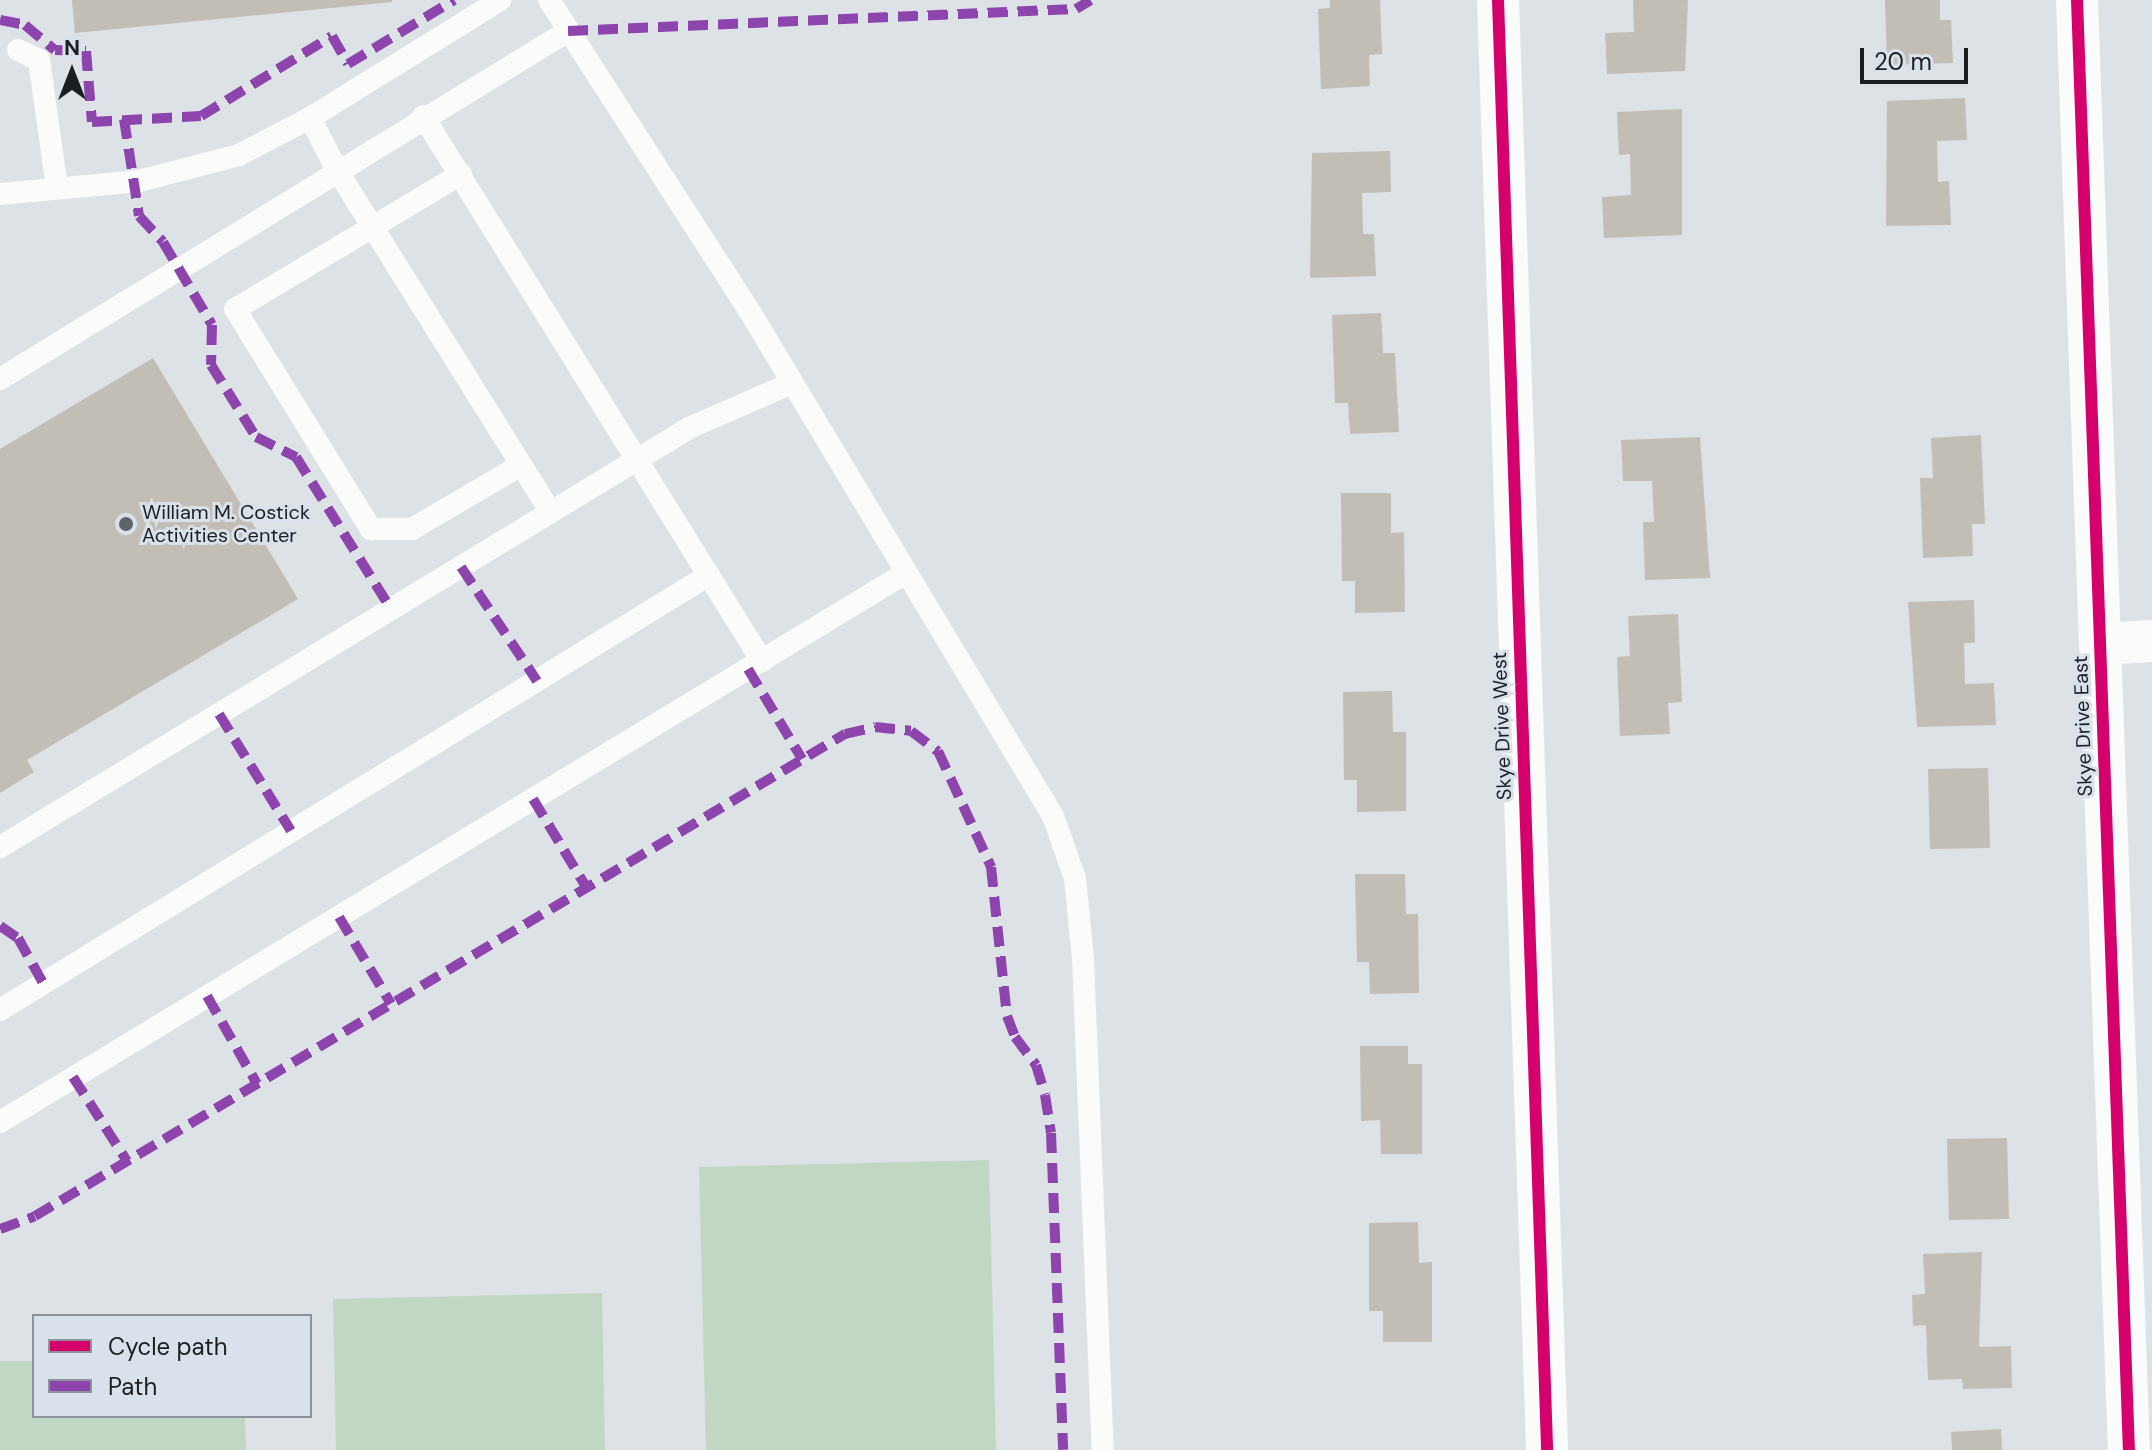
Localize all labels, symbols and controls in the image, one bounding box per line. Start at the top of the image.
north arrow [32,32,112,112]
scale bar [1864,32,1972,82]
text: N [64,33,80,62]
text: 20 m [1874,46,1932,77]
place label: William M. Costick Activities Center [142,500,310,547]
marker: William M. Costick Activities Center [117,515,135,533]
street label: Skye Drive West [1487,651,1517,801]
street label: Skye Drive East [2069,655,2097,797]
legend [32,1314,312,1418]
text: Cycle path [108,1331,227,1362]
text: Path [108,1371,157,1402]

